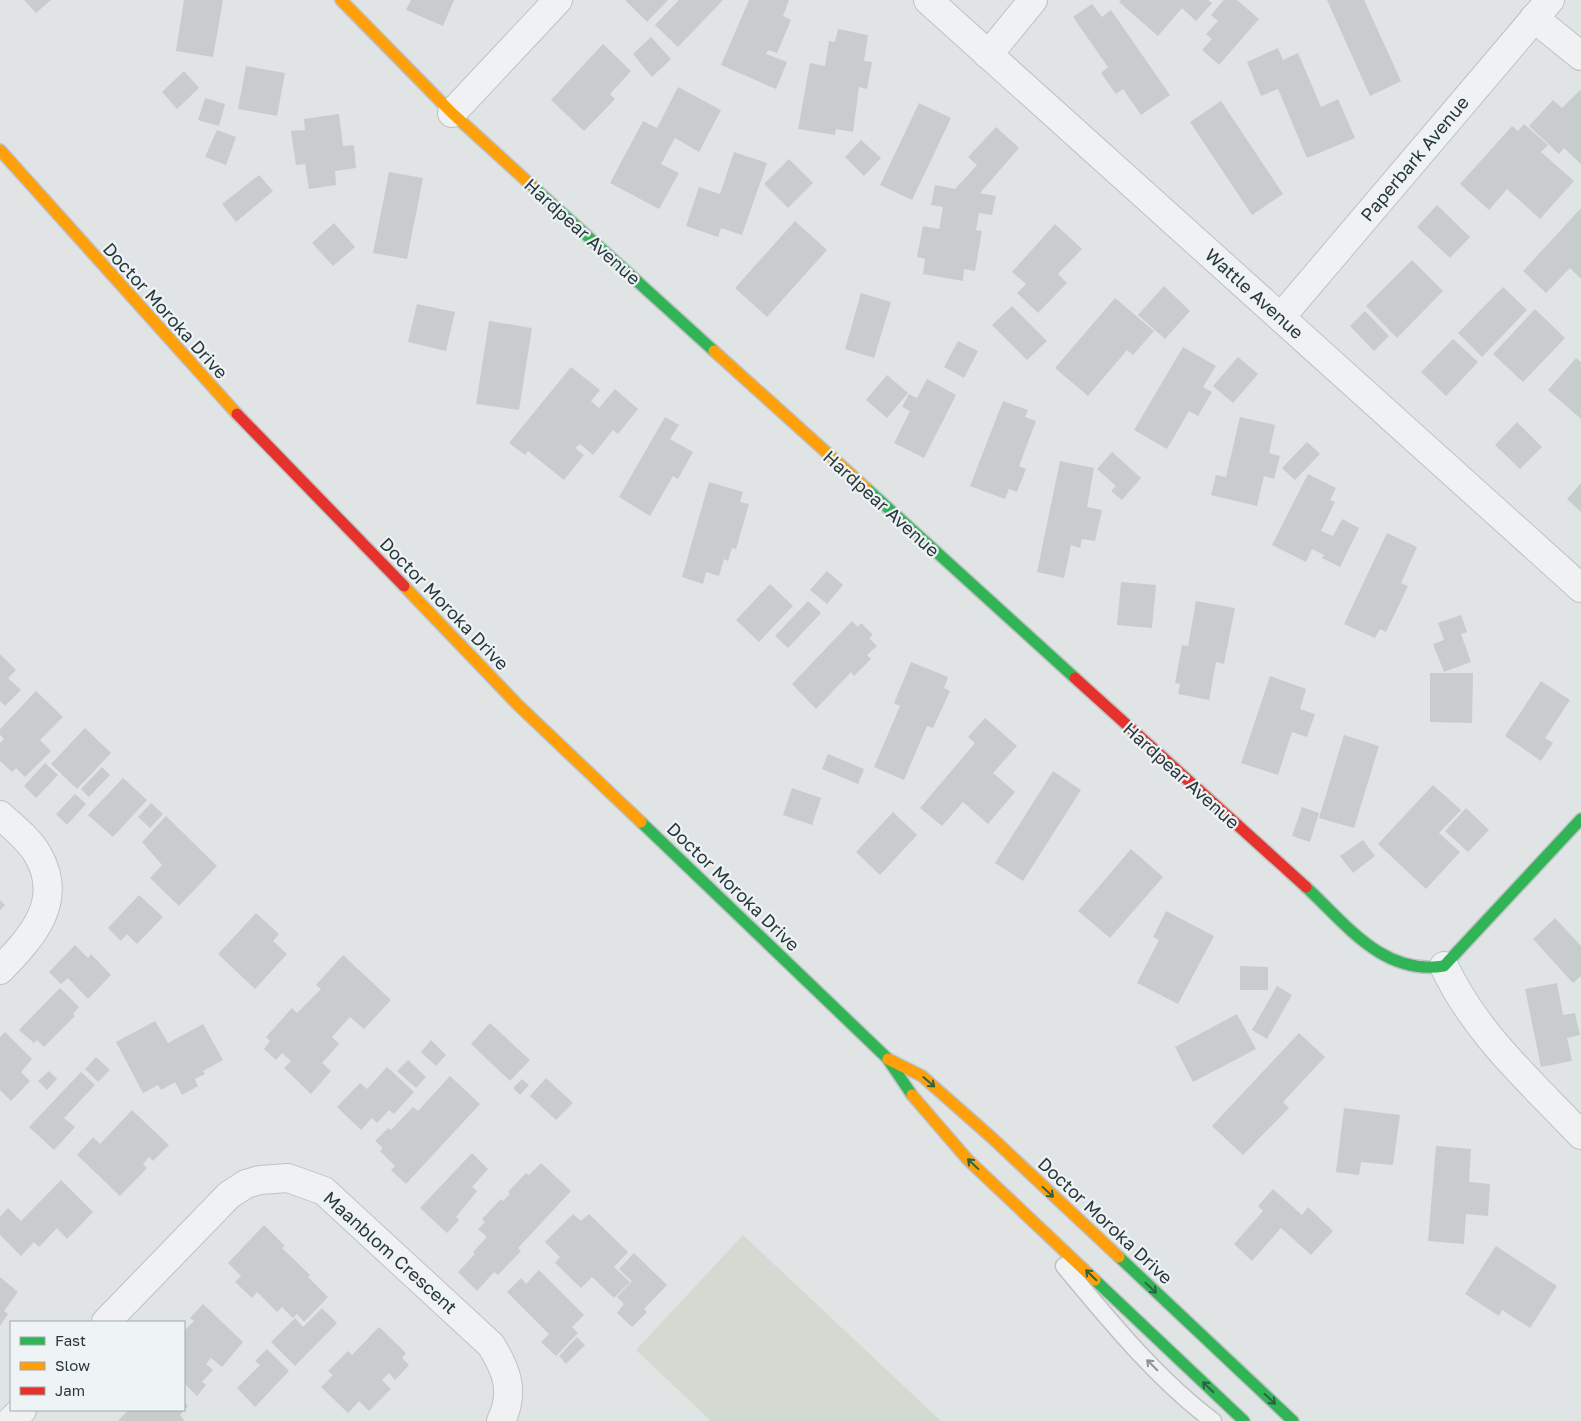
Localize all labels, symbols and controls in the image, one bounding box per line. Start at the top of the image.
street label: Paperbark Avenue [1355,91,1473,225]
street label: Hardpear Avenue [520,173,645,289]
street label: Doctor Moroka Drive [99,238,233,383]
street label: Wattle Avenue [1201,243,1308,343]
street label: Hardpear Avenue [819,445,944,561]
street label: Doctor Moroka Drive [376,532,514,674]
street label: Hardpear Avenue [1119,717,1244,833]
street label: Doctor Moroka Drive [663,817,805,955]
one-way arrow [922,1076,935,1088]
street label: Doctor Moroka Drive [1034,1152,1178,1288]
one-way arrow [966,1158,979,1170]
street label: Maanblom Crescent [319,1186,462,1318]
one-way arrow [1042,1186,1055,1198]
one-way arrow [1084,1269,1097,1281]
one-way arrow [1145,1282,1158,1294]
legend [10,1321,185,1411]
text: Fast [55,1331,86,1349]
text: Slow [55,1356,90,1374]
one-way arrow [1146,1359,1158,1371]
text: Jam [55,1381,85,1399]
one-way arrow [1202,1381,1215,1393]
one-way arrow [1263,1393,1276,1405]

